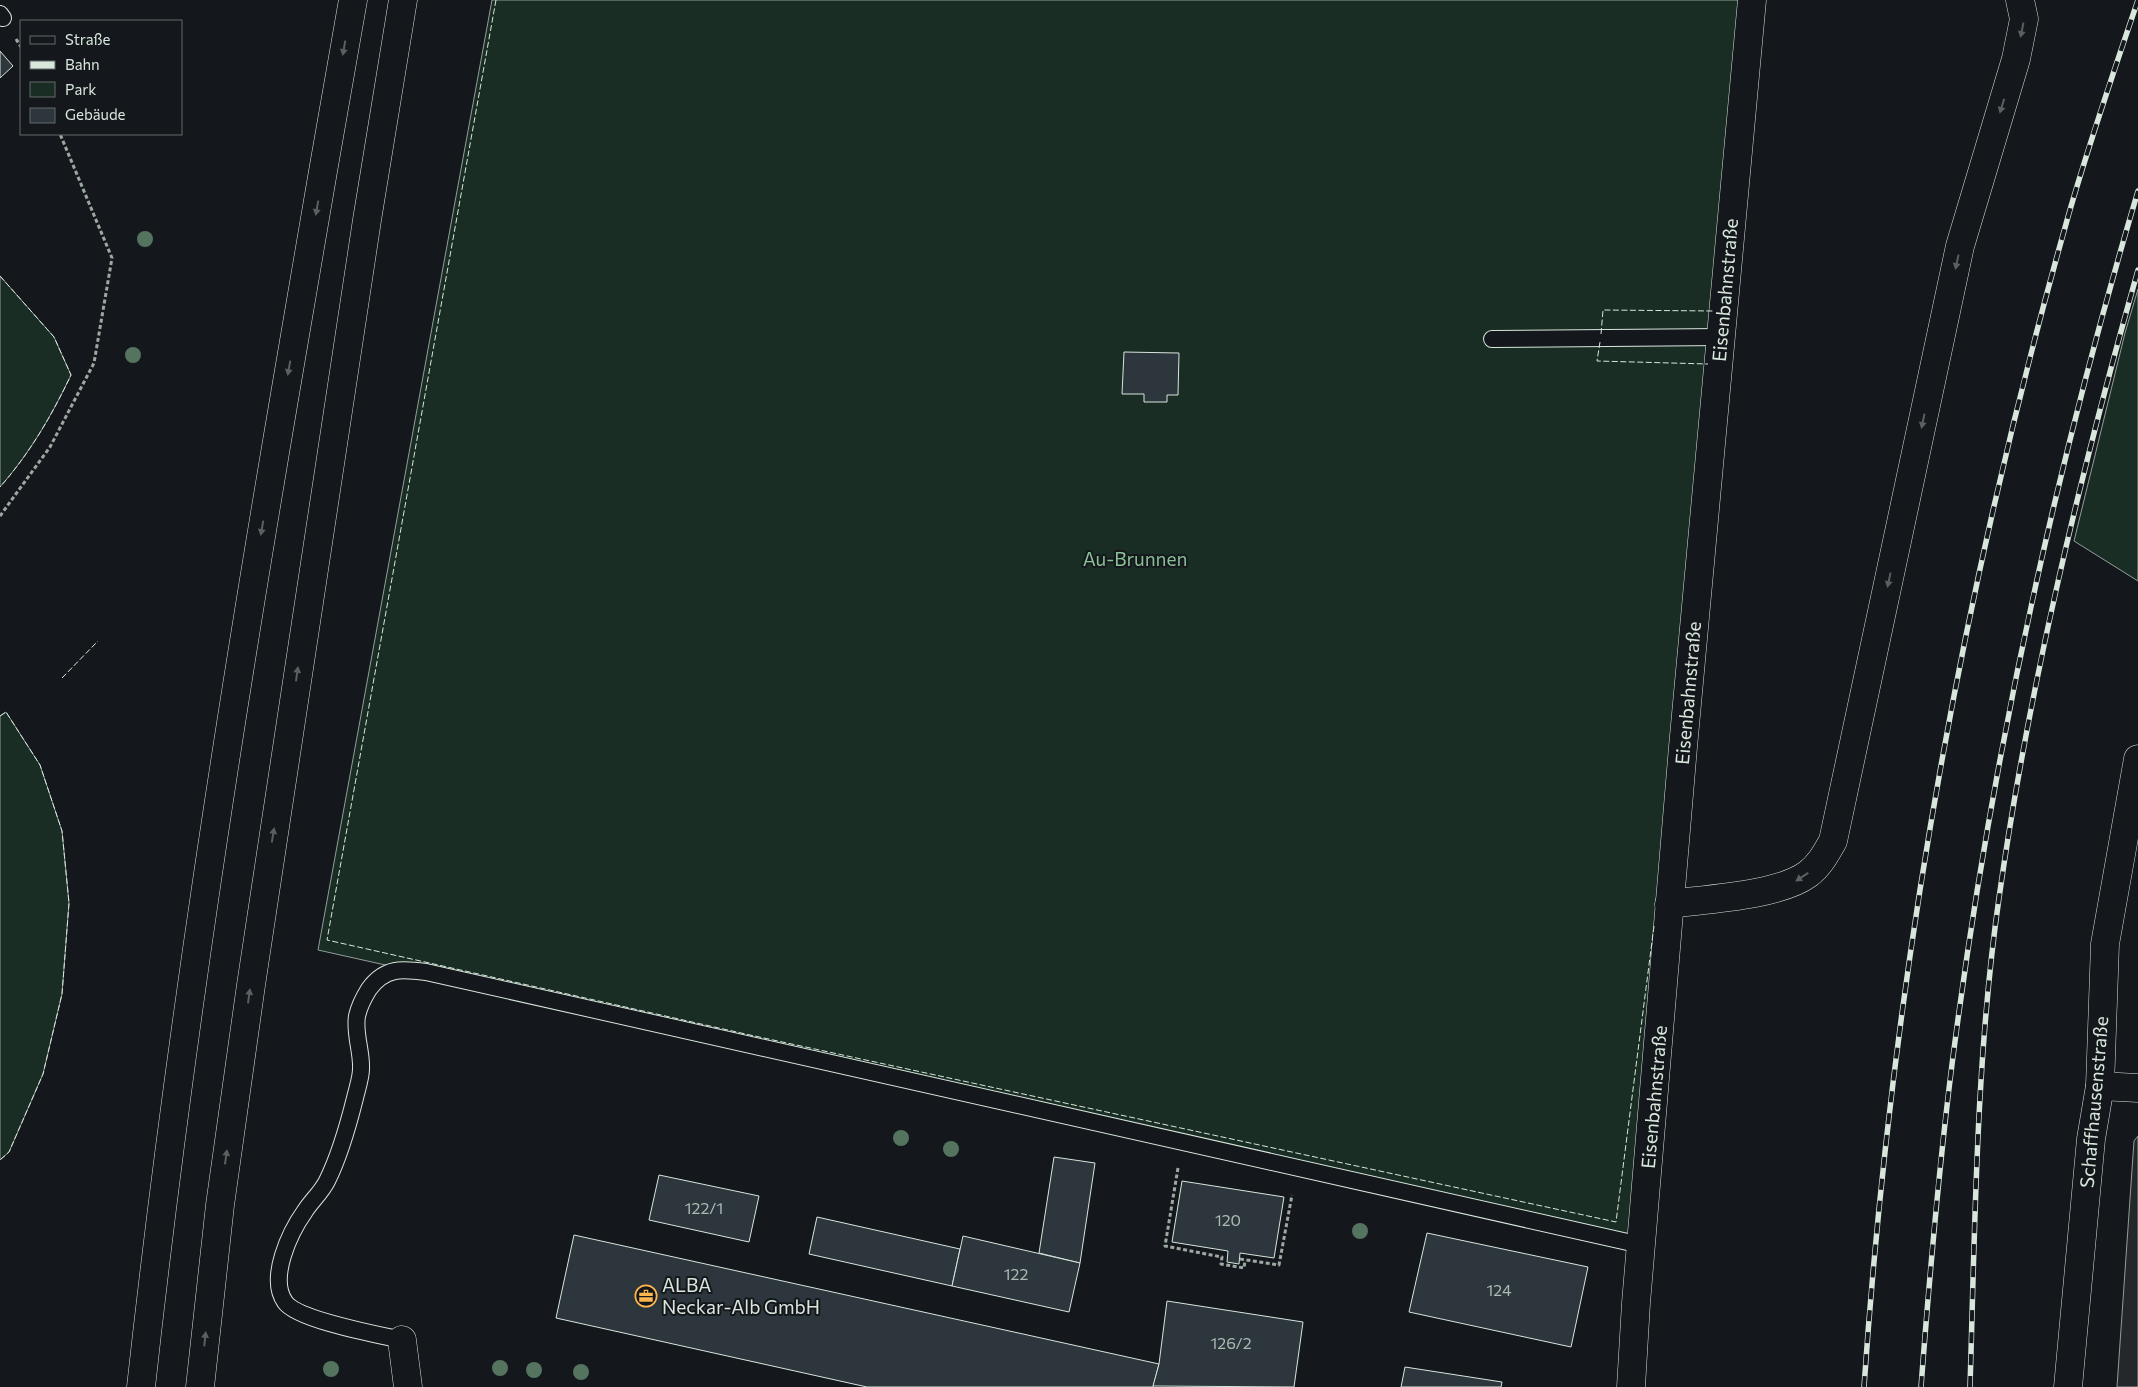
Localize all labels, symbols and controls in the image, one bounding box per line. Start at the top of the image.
legend [20,20,182,135]
one-way arrow [2017,22,2025,38]
text: Straße [65,30,111,48]
one-way arrow [340,40,348,56]
text: Bahn [65,55,100,73]
text: Park [65,80,96,98]
one-way arrow [1997,99,2005,114]
text: Gebäude [65,105,126,123]
one-way arrow [312,200,320,216]
street label: Eisenbahnstraße [1707,217,1742,363]
one-way arrow [1953,255,1961,270]
one-way arrow [285,361,293,377]
one-way arrow [1919,414,1927,429]
one-way arrow [258,521,266,537]
park label: Au-Brunnen [1083,547,1187,570]
one-way arrow [1885,573,1893,588]
street label: Eisenbahnstraße [1670,620,1705,766]
one-way arrow [293,666,301,682]
one-way arrow [269,827,277,843]
one-way arrow [1796,872,1809,882]
one-way arrow [245,987,253,1003]
street label: Schaffhausenstraße [2075,1015,2112,1189]
street label: Eisenbahnstraße [1636,1024,1671,1170]
one-way arrow [223,1148,231,1164]
house number: 122/1 [685,1198,723,1217]
house number: 120 [1215,1210,1241,1229]
house number: 122 [1004,1264,1028,1283]
place label: ALBA Neckar-Alb GmbH [662,1273,820,1318]
house number: 124 [1486,1280,1512,1299]
office icon: ALBA Neckar-Alb GmbH [634,1284,658,1308]
one-way arrow [201,1330,209,1346]
house number: 126/2 [1210,1333,1252,1352]

